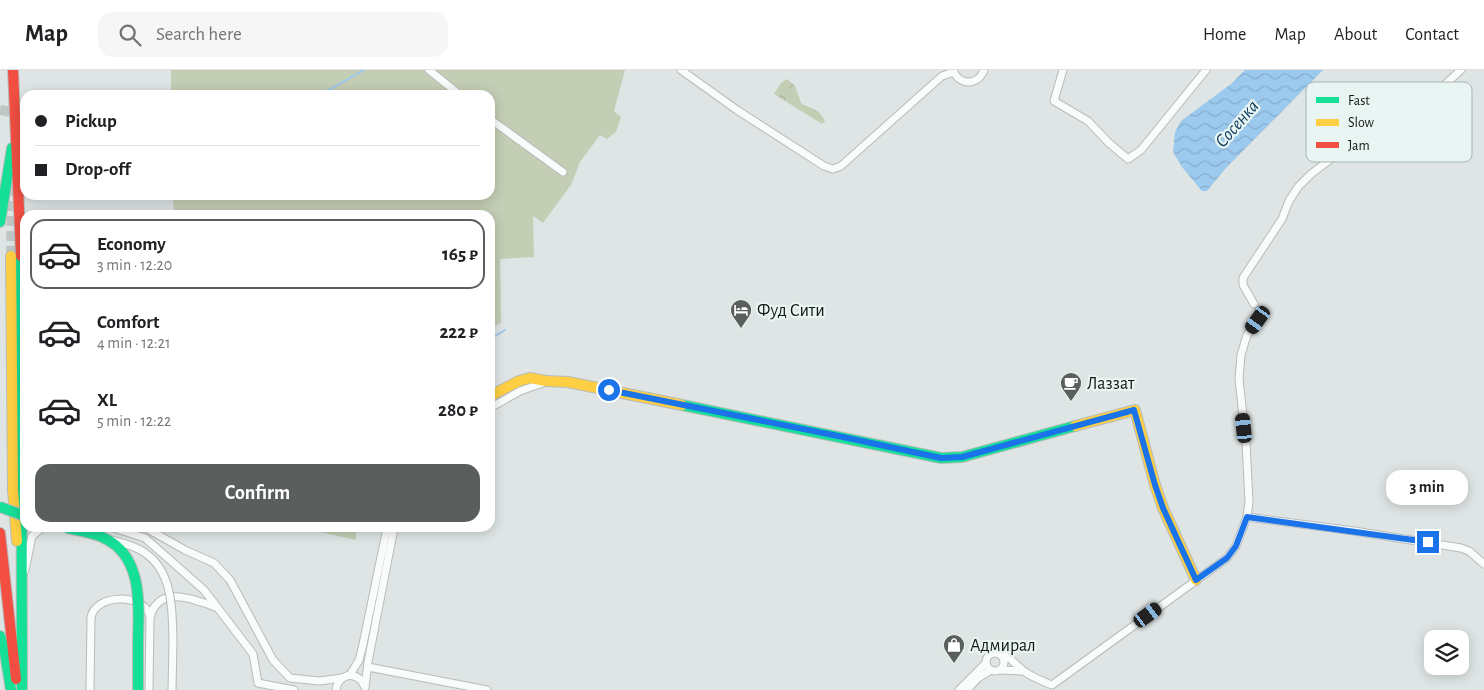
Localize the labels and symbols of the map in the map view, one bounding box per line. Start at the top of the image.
legend [1306,82,1472,162]
text: Fast [1348,94,1370,108]
water label: Сосенка [1212,97,1263,151]
text: Slow [1348,116,1375,130]
text: Jam [1348,139,1370,153]
hotel icon: Фуд Сити [729,298,753,329]
place label: Фуд Сити [757,302,825,320]
car [1243,303,1272,337]
cafe icon: Лаззат [1059,371,1083,402]
place label: Лаззат [1087,375,1135,393]
route start [598,379,620,401]
car [1234,412,1253,444]
callout: 3 min [1387,470,1469,504]
route end [1417,531,1439,553]
car [1131,600,1164,630]
shop icon: Адмирал [942,633,966,664]
place label: Адмирал [970,637,1036,655]

